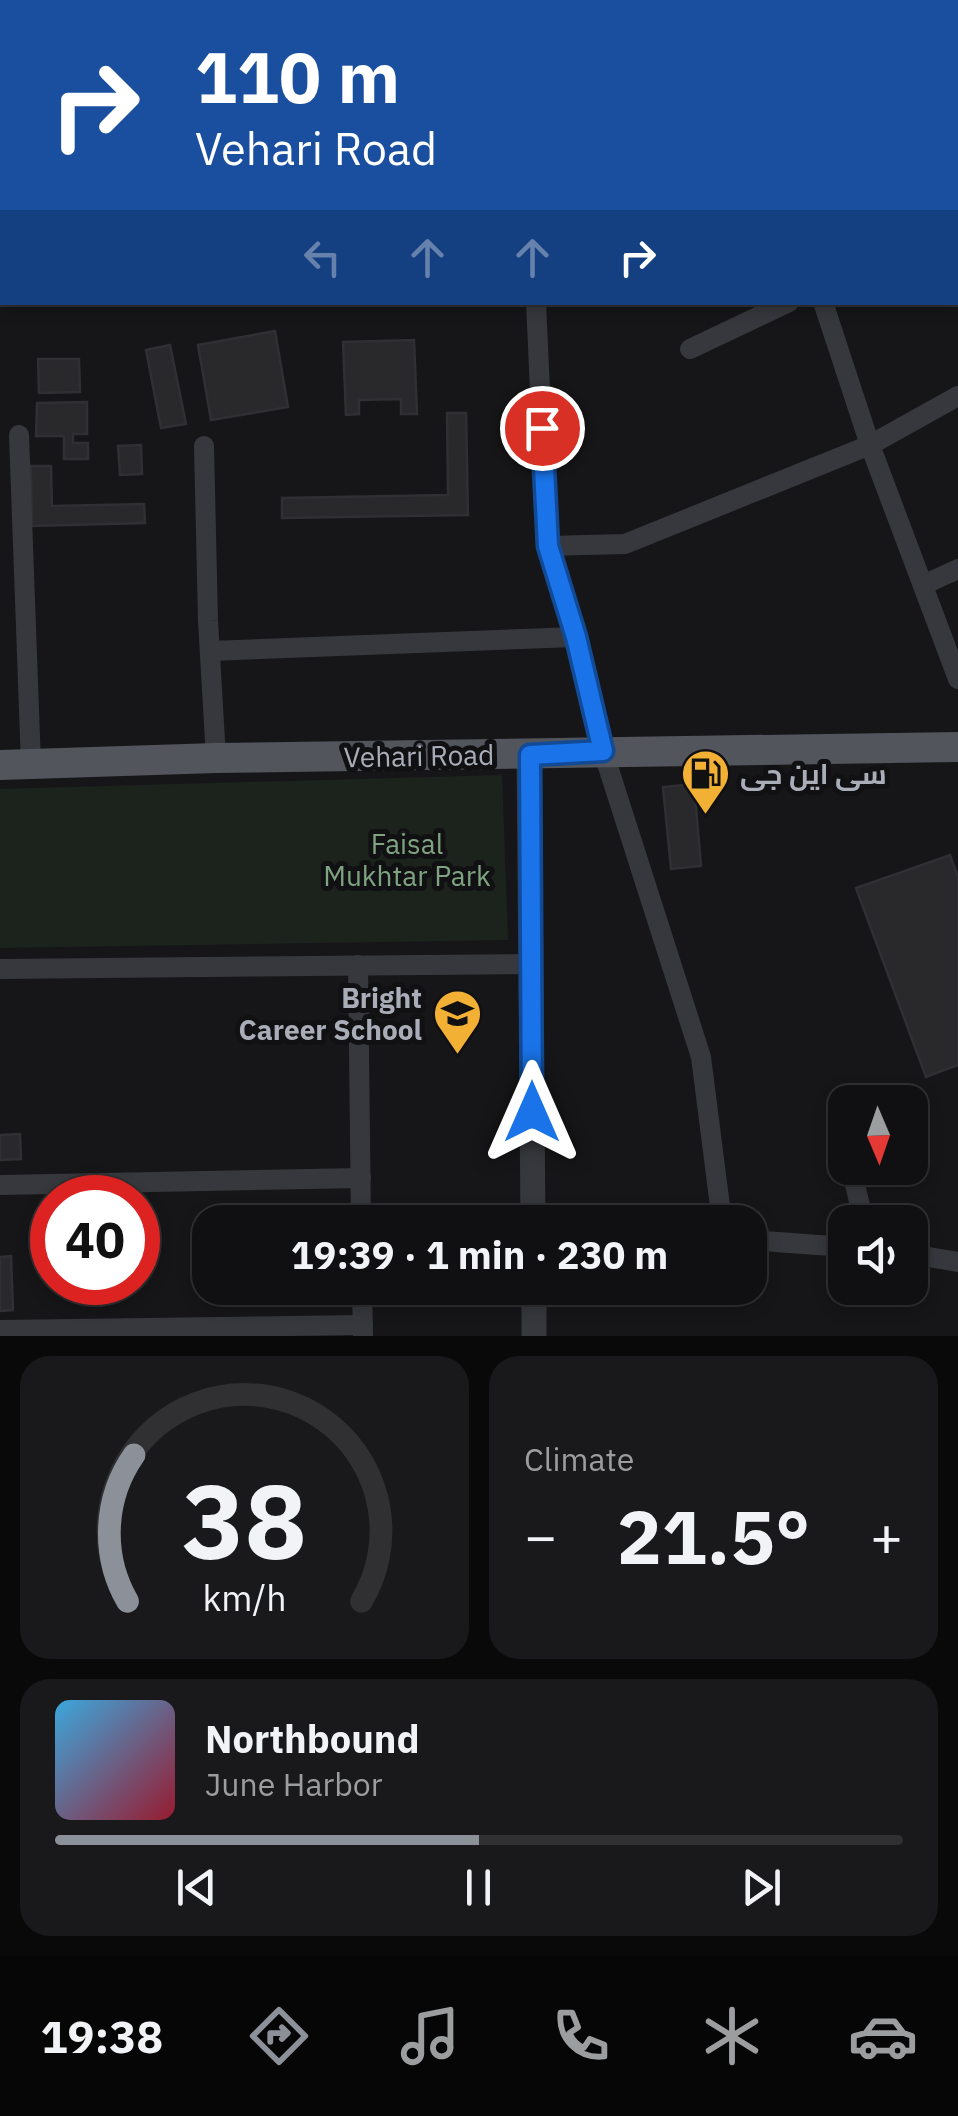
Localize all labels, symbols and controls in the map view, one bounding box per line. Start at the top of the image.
text: 110 m [195,31,400,122]
icon: right [30,40,160,170]
text: Vehari Road [195,119,437,177]
icon: left [295,230,350,285]
icon: ahead [400,230,455,285]
icon: ahead [505,230,560,285]
icon: right [610,230,665,285]
pin [500,386,585,471]
icon: arrive [515,401,570,456]
street label: Vehari Road [343,736,495,775]
fuel station icon: سی این جی [679,748,731,816]
place label: سی این جی [740,755,887,792]
park label: Faisal Mukhtar Park [323,825,491,894]
place label: Bright Career School [239,979,422,1048]
school or university icon: Bright Career School [431,988,483,1056]
position arrow [480,1060,584,1164]
north arrow [828,1085,928,1185]
map controls [828,1085,928,1305]
speed limit sign: 40 [30,1175,160,1305]
button: sound [828,1205,928,1305]
text: 19:39 · 1 min · 230 m [291,1230,668,1279]
text: Climate [524,1438,634,1480]
text: 38 [182,1452,307,1588]
text: 21.5° [617,1487,810,1585]
text: − [524,1500,557,1571]
text: + [870,1500,903,1571]
text: km/h [202,1574,287,1621]
text: Northbound [205,1714,420,1763]
text: June Harbor [205,1763,382,1805]
icon: previous [169,1860,224,1915]
icon: pause [451,1860,506,1915]
icon: next [734,1860,789,1915]
icon: directions [244,2001,314,2071]
icon: music [395,2001,465,2071]
icon: phone [546,2001,616,2071]
icon: climate [697,2001,767,2071]
icon: car [848,2001,918,2071]
text: 19:38 [40,2007,163,2065]

